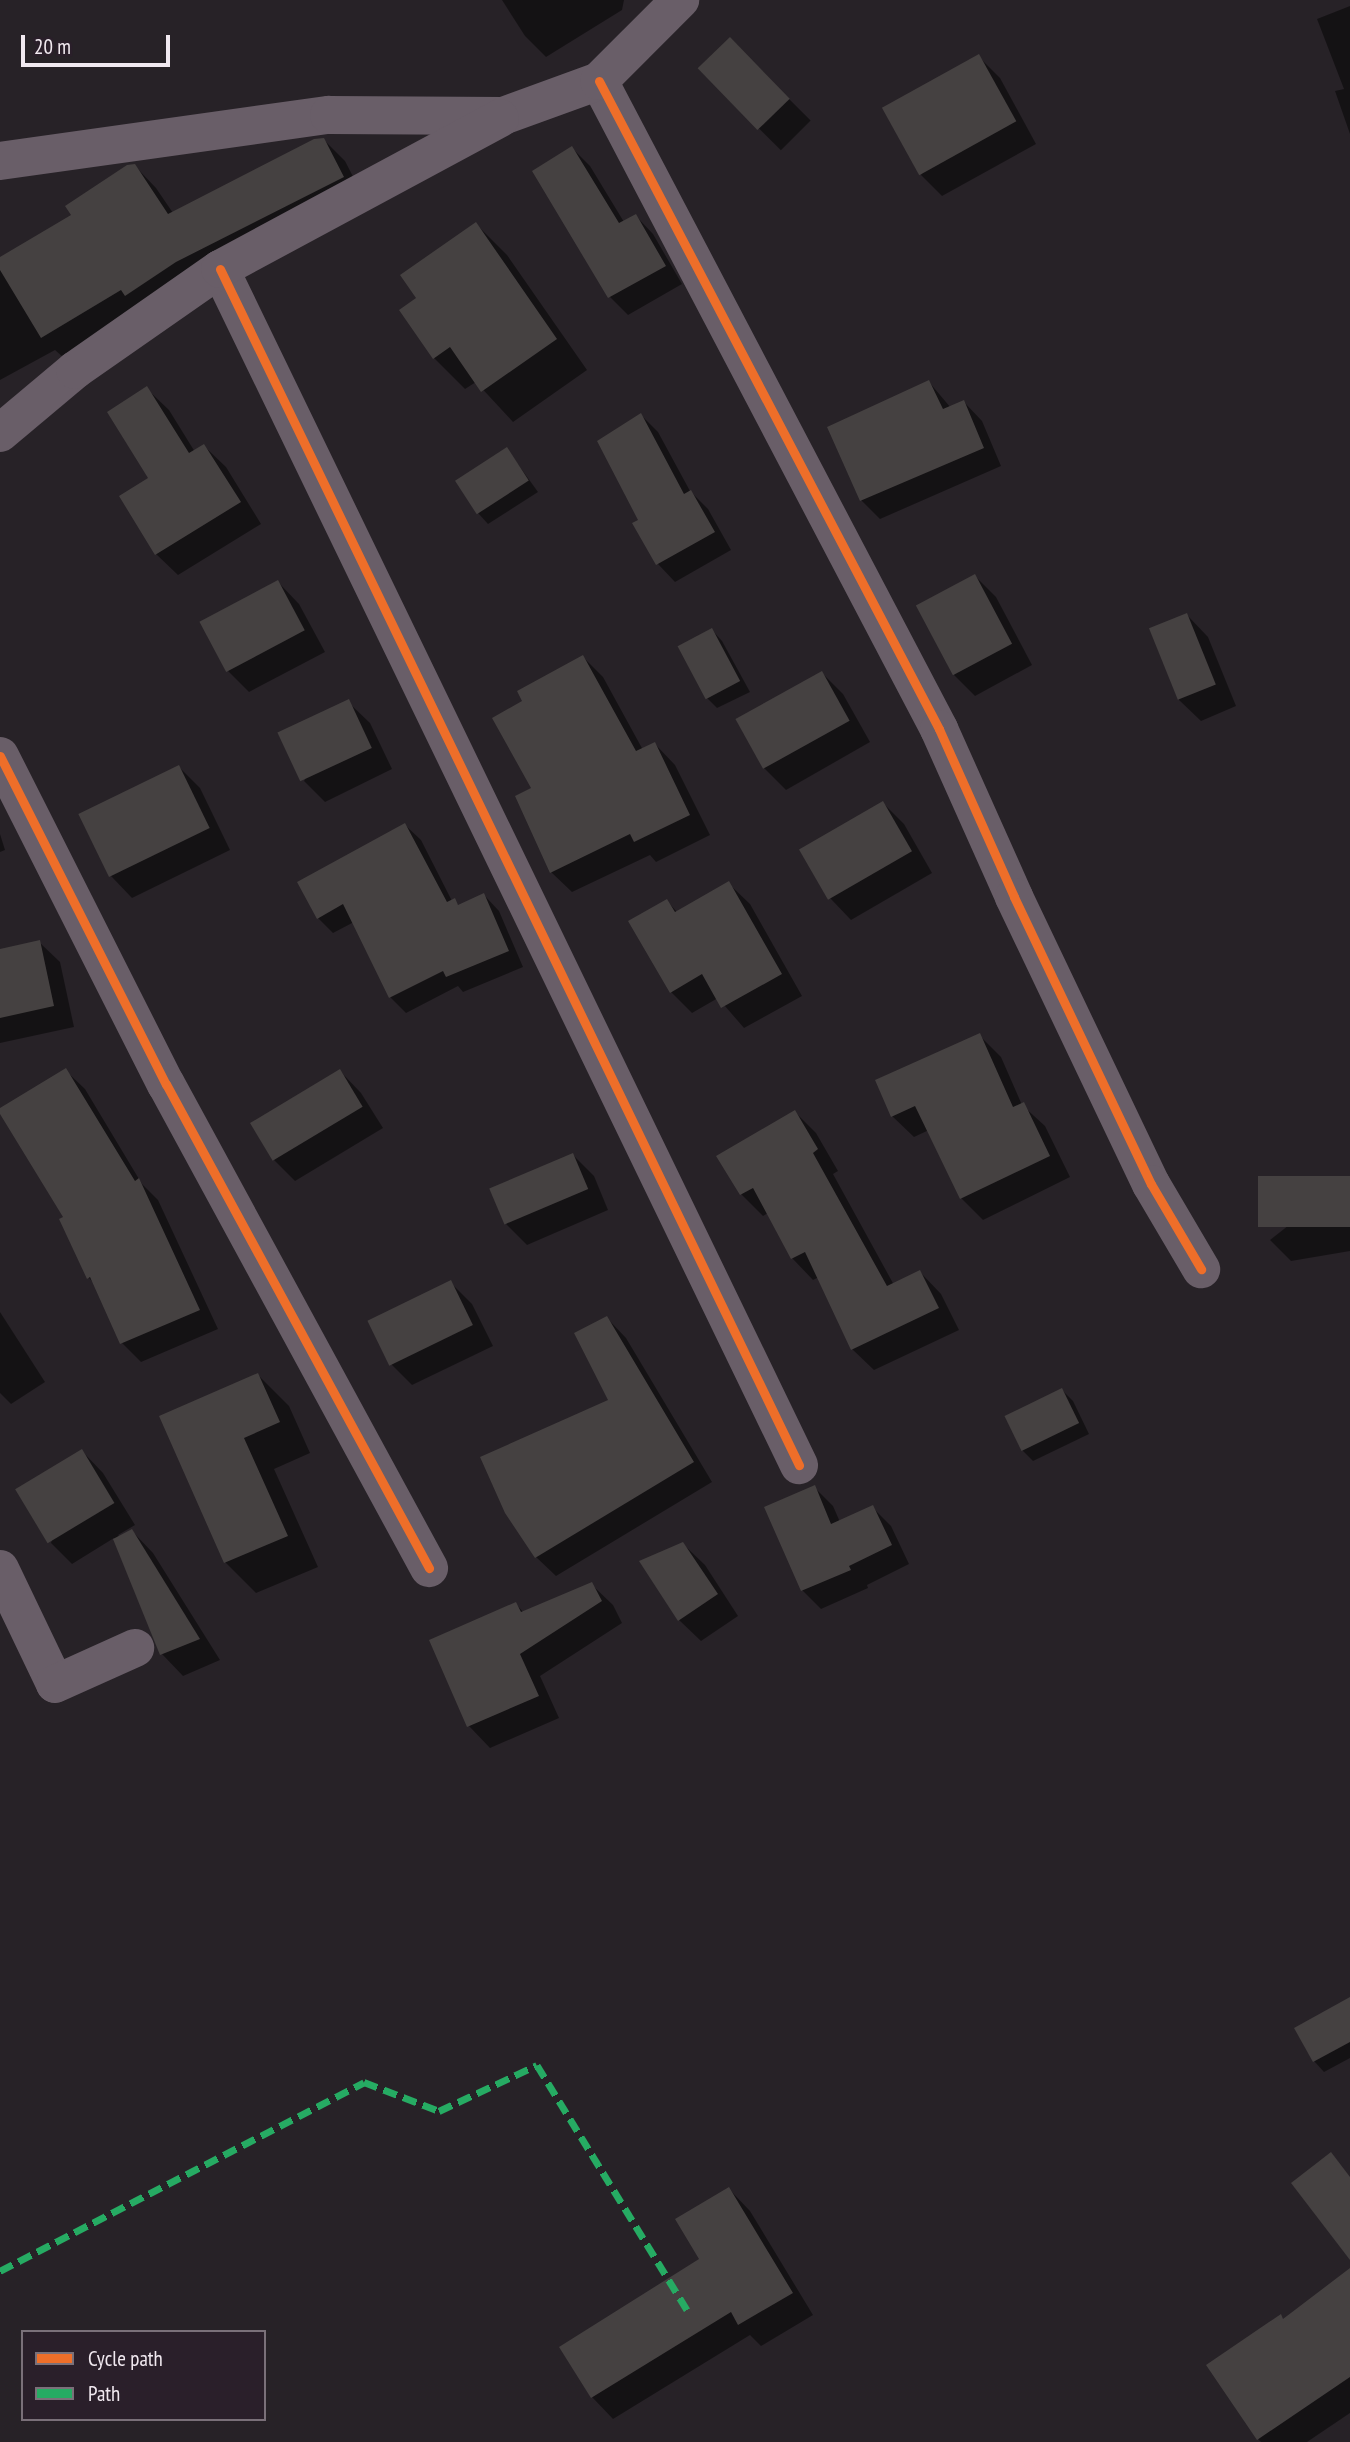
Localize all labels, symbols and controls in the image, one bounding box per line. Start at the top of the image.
scale bar [24,21,173,65]
text: 20 m [34,33,71,60]
legend [21,2330,266,2421]
text: Cycle path [88,2345,163,2372]
text: Path [88,2380,120,2407]

